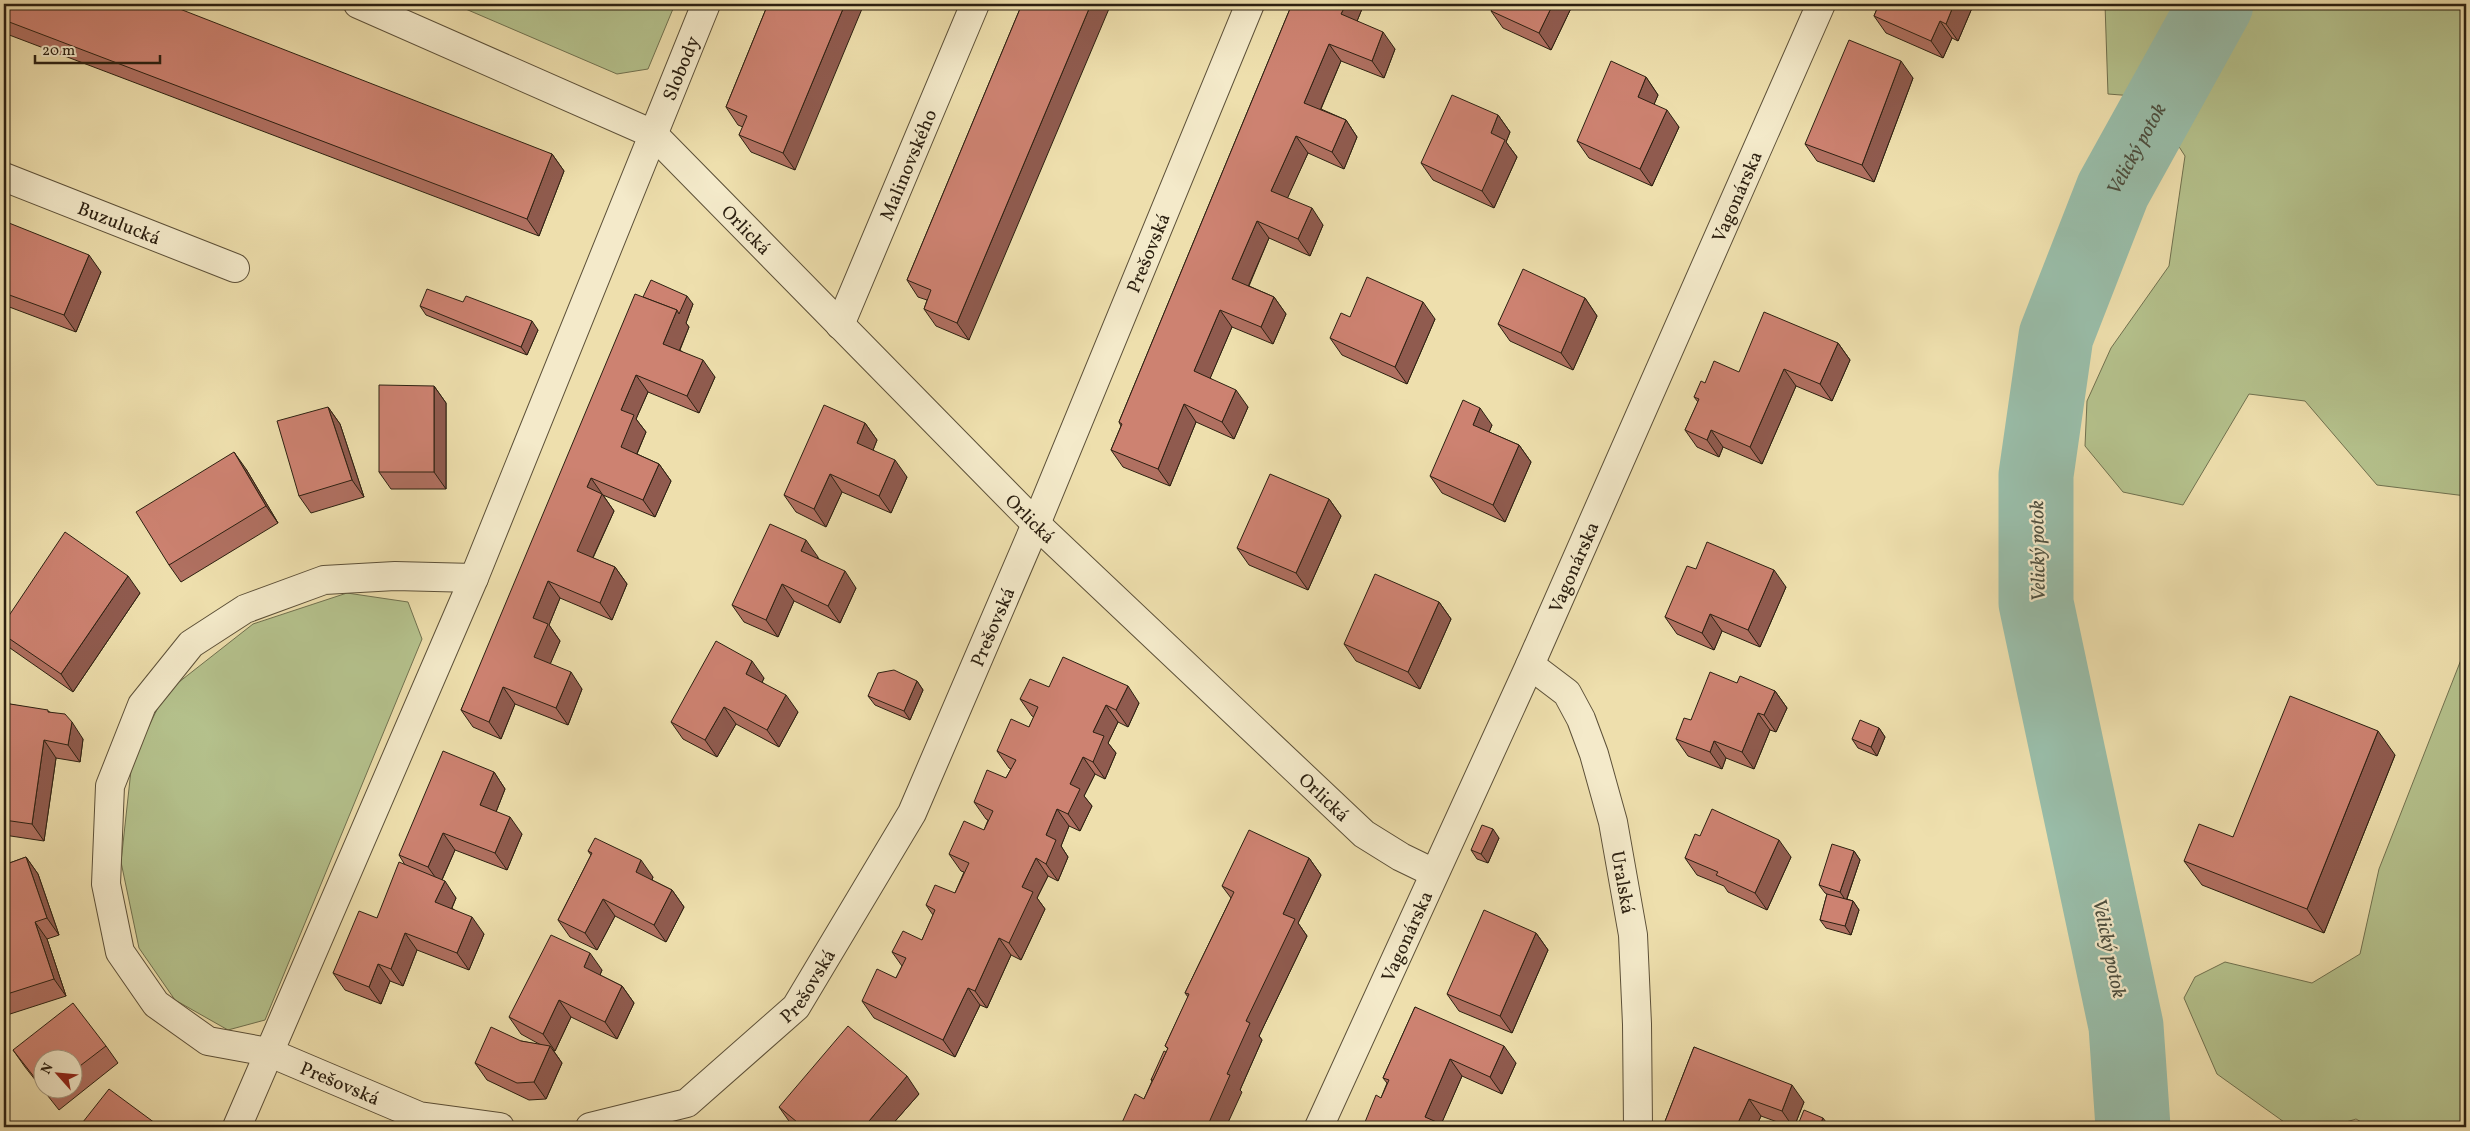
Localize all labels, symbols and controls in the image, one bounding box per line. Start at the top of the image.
scale bar [35,32,160,64]
street label: Slobody [657,33,707,105]
text: 20 m [42,41,75,62]
water label: Velický potok [2101,99,2174,201]
street label: Malinovského [874,106,944,225]
street label: Vagonárska [1707,147,1770,247]
street label: Buzulucká [73,196,164,252]
street label: Orlická [715,200,776,262]
street label: Prešovská [1121,210,1178,297]
street label: Orlická [998,489,1060,550]
water label: Velický potok [2024,500,2054,602]
street label: Vagonárska [1543,518,1606,618]
street label: Prešovská [965,584,1022,671]
street label: Orlická [1292,768,1354,829]
street label: Uralská [1603,849,1640,916]
street label: Vagonárska [1376,887,1440,986]
water label: Velický potok [2084,896,2132,1001]
street label: Prešovská [775,945,843,1030]
north arrow [32,1048,82,1098]
street label: Prešovská [296,1056,383,1113]
text: N [37,1060,59,1078]

